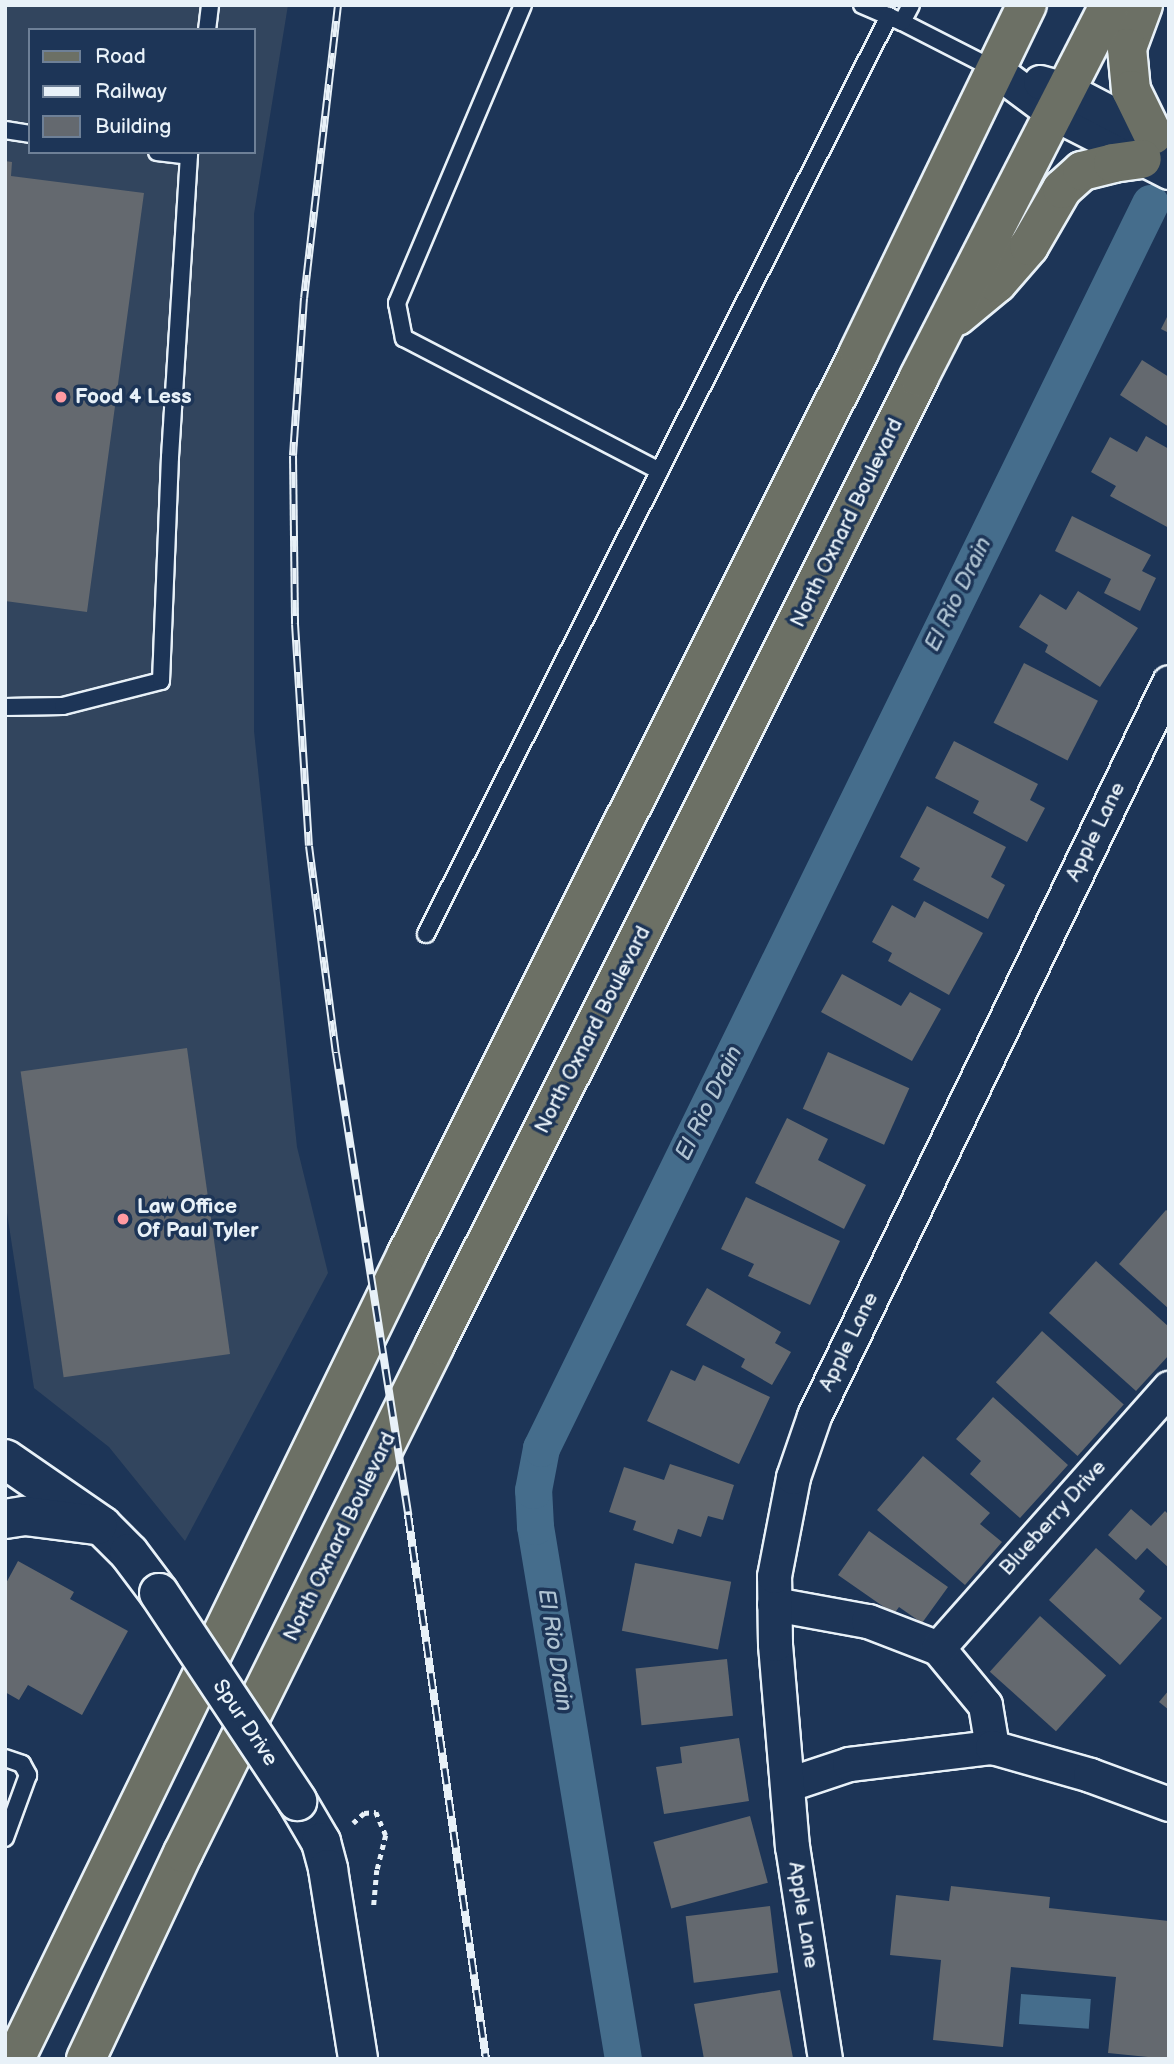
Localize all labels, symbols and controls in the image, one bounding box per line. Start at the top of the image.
legend [28,28,256,154]
text: Road [95,44,146,69]
text: Railway [95,79,167,104]
text: Building [95,114,171,139]
place label: Food 4 Less [75,384,192,410]
marker: Food 4 Less [53,389,69,405]
street label: North Oxnard Boulevard [785,414,909,632]
water label: El Rio Drain [918,532,998,656]
street label: Apple Lane [1061,778,1131,886]
street label: North Oxnard Boulevard [530,922,656,1138]
water label: El Rio Drain [669,1041,749,1165]
place label: Law Office Of Paul Tyler [137,1194,259,1244]
marker: Law Office Of Paul Tyler [115,1211,131,1227]
street label: Apple Lane [814,1288,884,1396]
street label: North Oxnard Boulevard [278,1428,402,1646]
street label: Blueberry Drive [994,1454,1112,1582]
water label: El Rio Drain [532,1587,578,1713]
street label: Spur Drive [207,1675,283,1771]
street label: Apple Lane [782,1860,824,1970]

